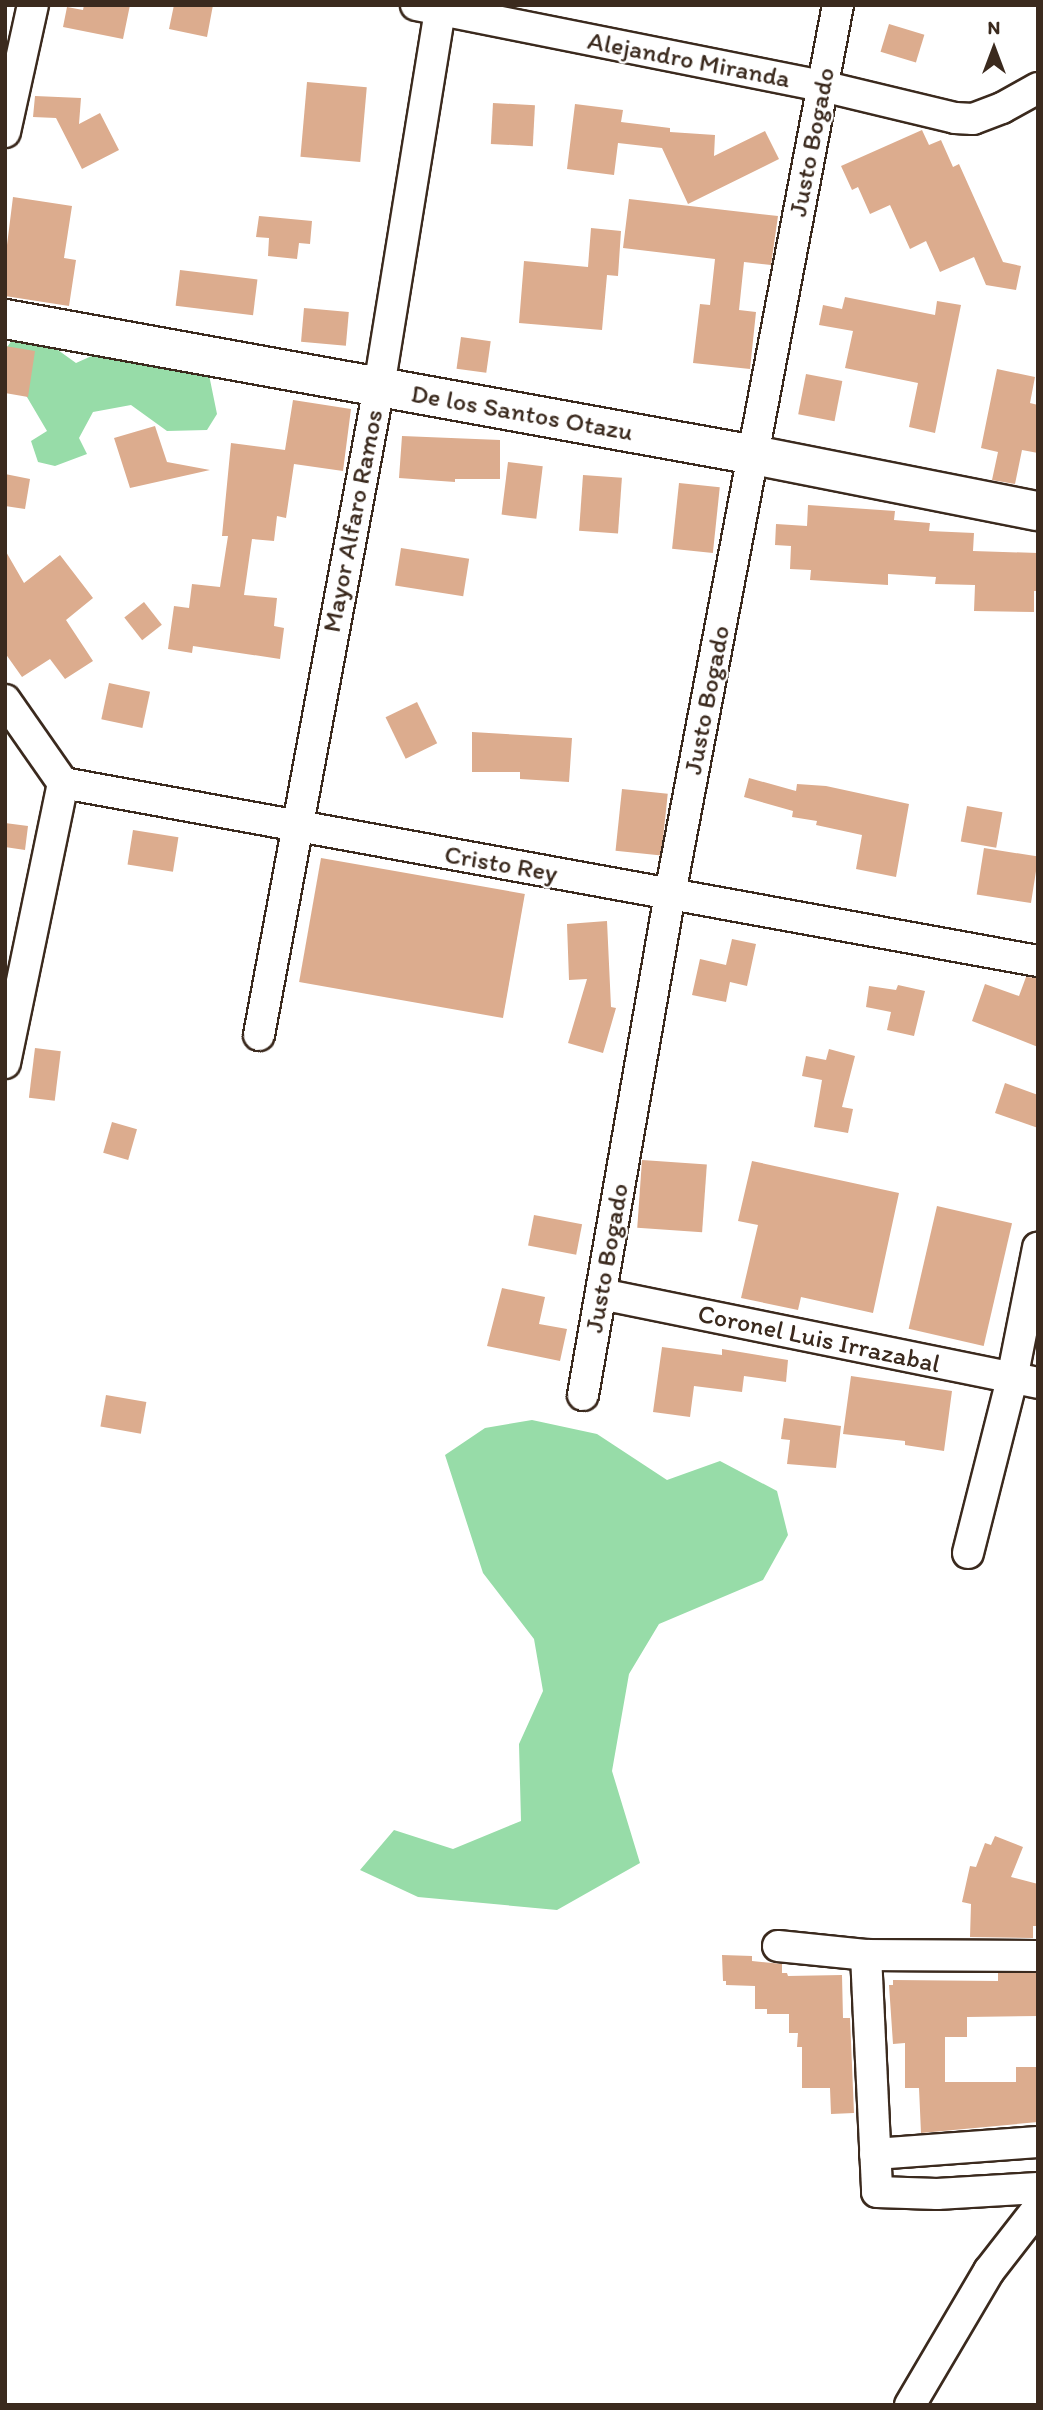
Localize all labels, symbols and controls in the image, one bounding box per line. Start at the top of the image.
north arrow [959,14,1029,84]
text: N [988,16,1000,39]
street label: Alejandro Miranda [585,25,793,95]
street label: Justo Bogado [782,65,842,219]
street label: De los Santos Otazu [408,378,636,448]
street label: Mayor Alfaro Ramos [316,406,390,636]
street label: Justo Bogado [677,623,737,777]
street label: Cristo Rey [442,839,560,889]
street label: Justo Bogado [579,1181,635,1335]
street label: Coronel Luis Irrazabal [695,1298,943,1380]

